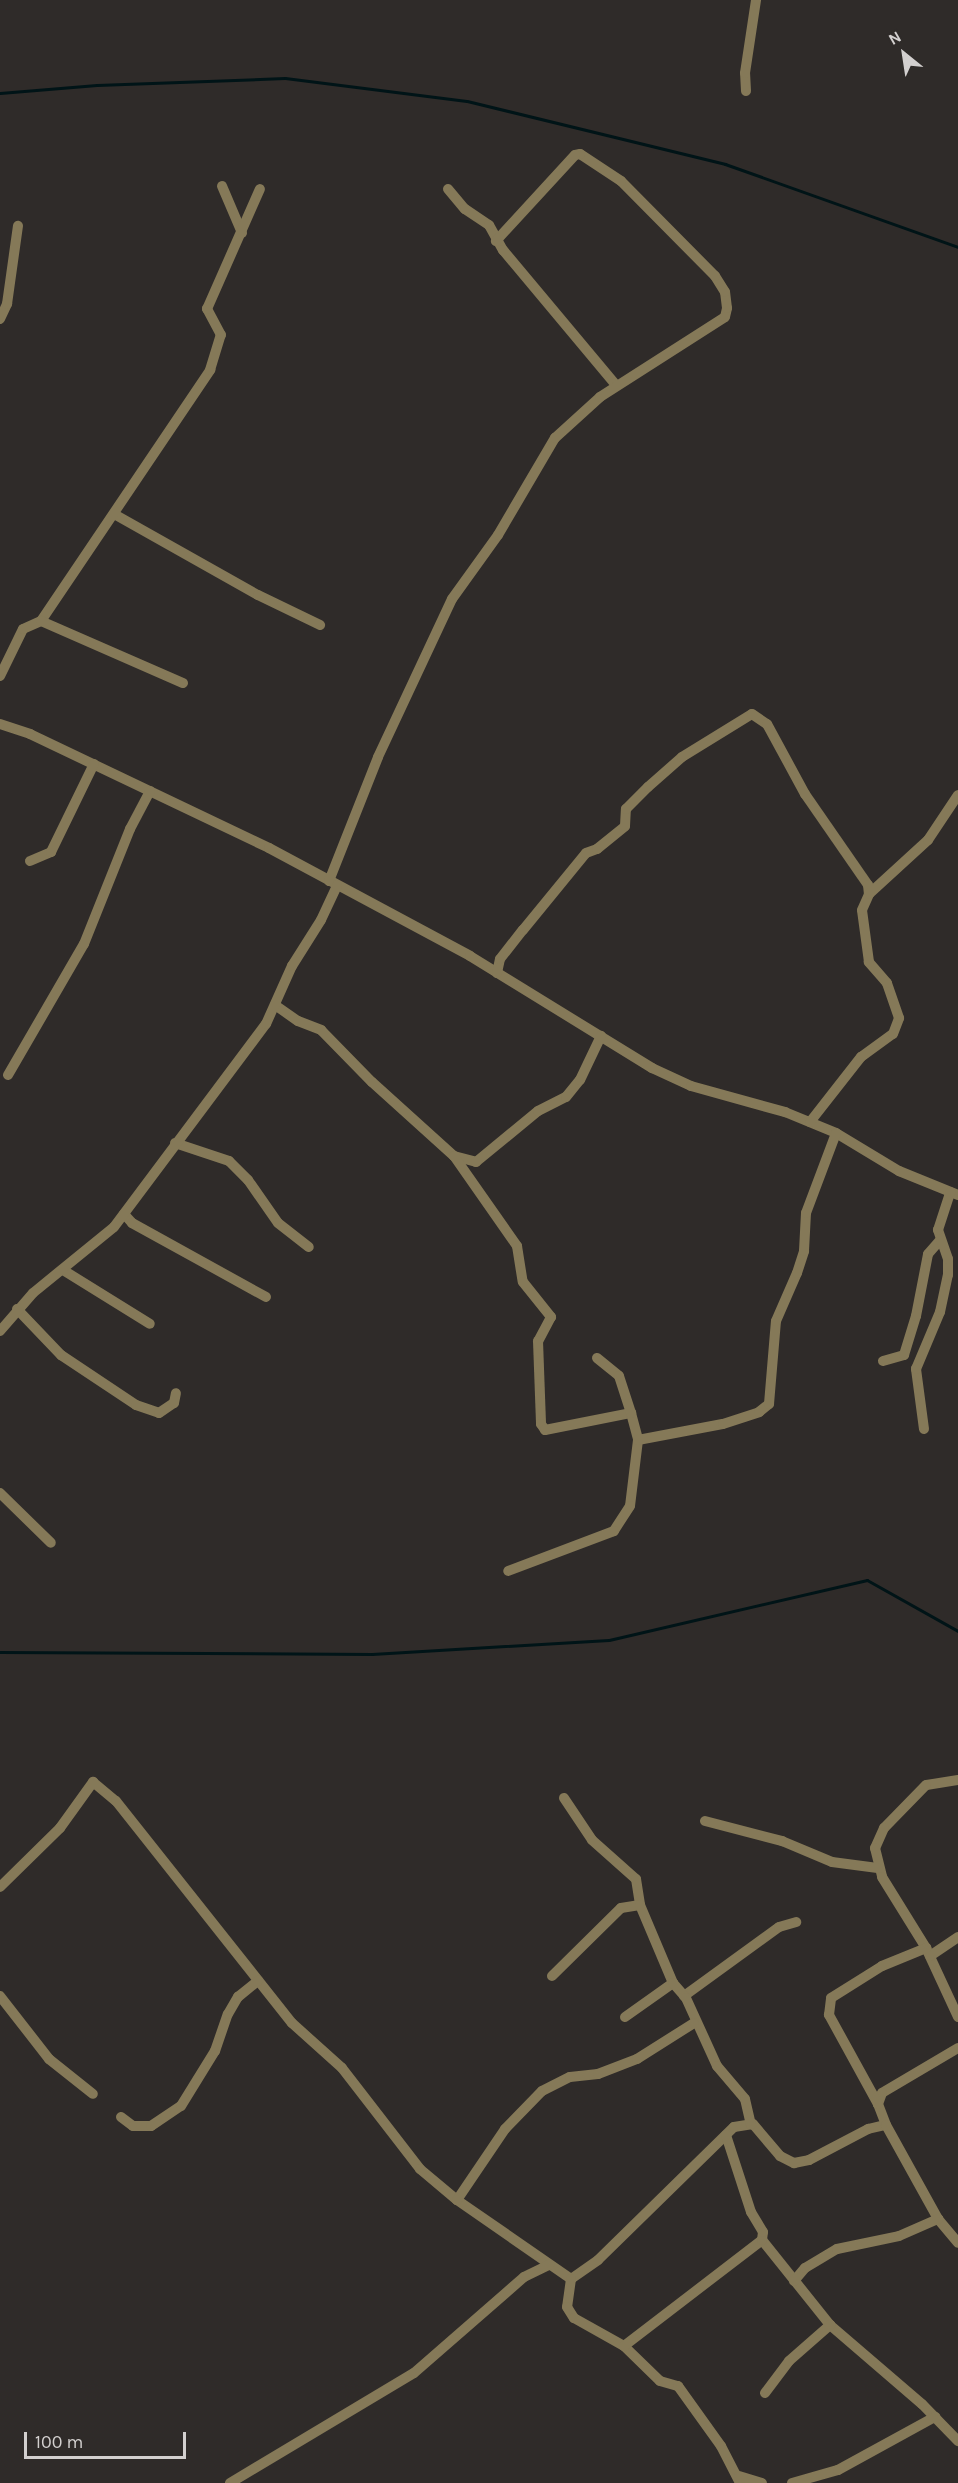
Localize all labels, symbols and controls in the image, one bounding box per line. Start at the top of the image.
north arrow [874,24,934,84]
text: N [885,27,904,49]
scale bar [27,2420,189,2458]
text: 100 m [35,2431,83,2453]

